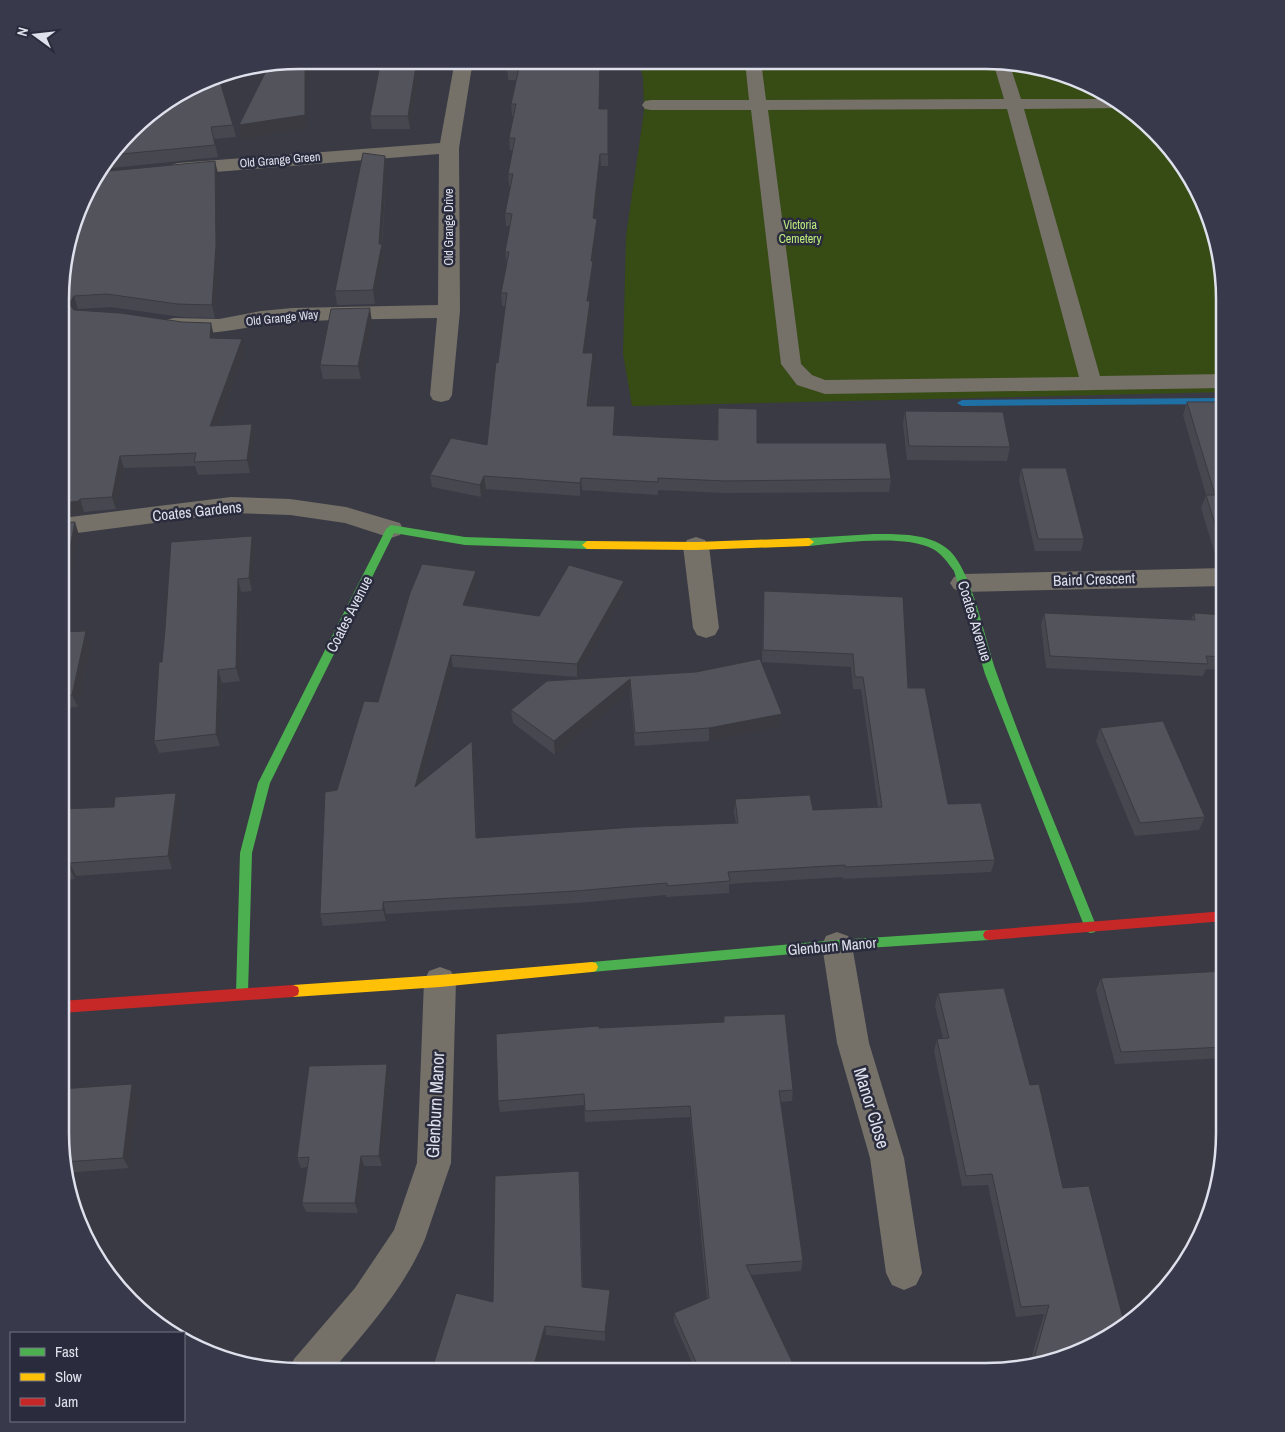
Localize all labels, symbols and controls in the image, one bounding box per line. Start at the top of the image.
north arrow [10,10,60,60]
text: N [13,25,32,38]
street label: Old Grange Green [239,149,321,171]
street label: Old Grange Drive [441,188,457,266]
park label: Victoria Cemetery [779,217,821,247]
street label: Old Grange Way [245,306,319,330]
street label: Coates Gardens [151,496,243,526]
street label: Baird Crescent [1053,567,1136,591]
street label: Coates Avenue [321,572,377,656]
street label: Coates Avenue [953,578,997,664]
street label: Glenburn Manor [787,932,877,960]
street label: Glenburn Manor [420,1051,450,1159]
street label: Manor Close [848,1064,896,1152]
legend [10,1332,185,1422]
text: Fast [55,1341,79,1362]
text: Slow [55,1366,82,1387]
text: Jam [55,1391,78,1412]

